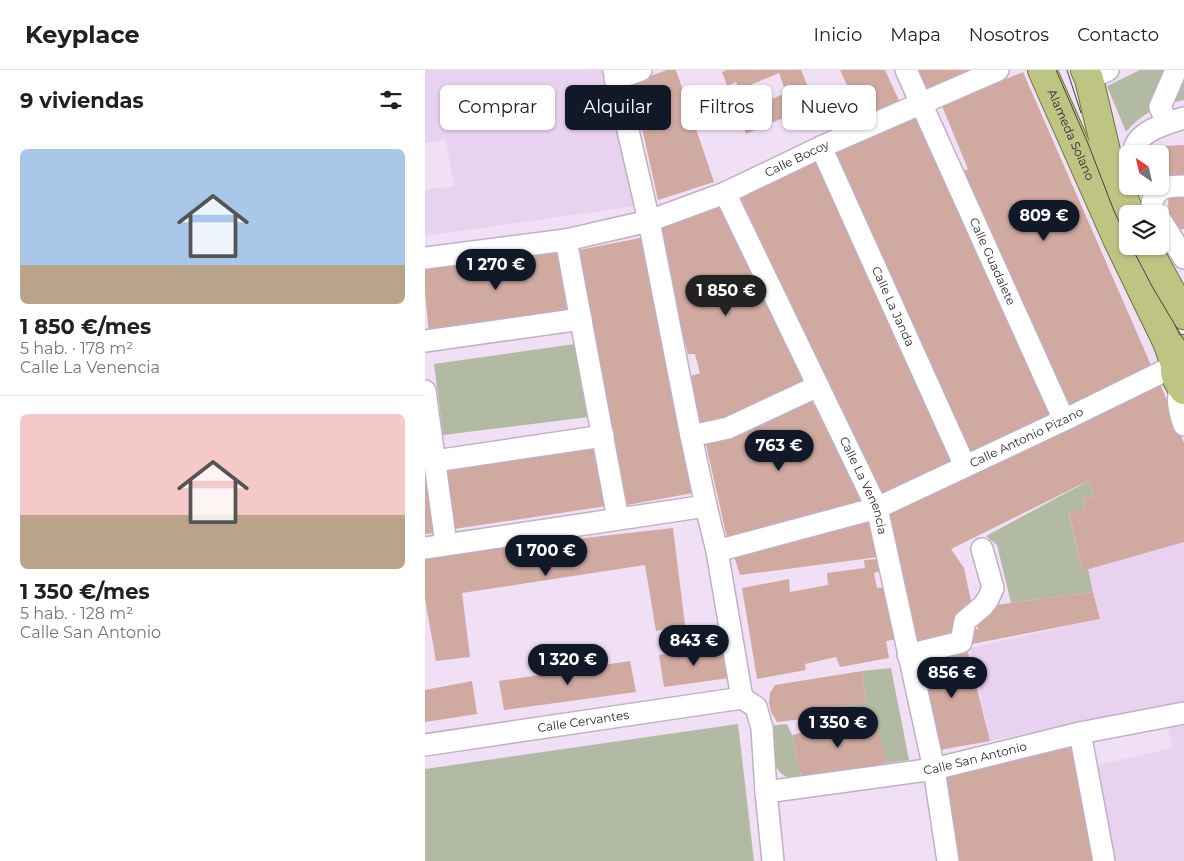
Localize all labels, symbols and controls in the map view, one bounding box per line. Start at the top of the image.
text: Keyplace [25,20,140,49]
text: Inicio [814,24,862,46]
text: Mapa [890,24,941,46]
text: Nosotros [969,24,1049,46]
text: Contacto [1077,24,1159,46]
chip: Comprar [440,85,555,130]
chip: Alquilar [565,85,671,130]
chip: Filtros [681,85,772,130]
chip: Nuevo [782,85,876,130]
icon: filters [377,86,405,114]
street label: Alameda Solano [1044,87,1098,183]
text: 9 viviendas [20,88,144,113]
street label: Calle Bocoy [762,136,832,180]
north arrow [1119,145,1169,195]
map controls [1119,145,1169,255]
icon: home [168,181,258,271]
pin: 809 € [1009,200,1079,242]
button: layers [1119,205,1169,255]
text: 809 € [1019,206,1069,225]
street label: Calle Guadalete [967,215,1019,307]
pin: 1 270 € [450,248,542,291]
text: 1 270 € [467,255,525,274]
street label: Calle La Janda [869,264,918,349]
pin: 1 850 € [680,274,772,317]
text: 1 850 € [696,281,756,300]
text: 1 850 €/mes [20,314,151,339]
text: 5 hab. · 178 m² [20,339,133,358]
text: Calle La Venencia [20,358,160,377]
street label: Calle Antonio Pizano [967,404,1086,470]
pin: 763 € [744,430,814,472]
street label: Calle La Venencia [837,434,891,536]
text: 763 € [756,436,802,455]
icon: home [168,447,258,537]
pin: 1 700 € [500,534,592,577]
text: 1 700 € [516,541,576,560]
text: 1 350 €/mes [20,579,150,604]
text: 5 hab. · 128 m² [20,604,133,623]
text: Calle San Antonio [20,623,161,642]
pin: 843 € [659,624,729,667]
text: 843 € [670,631,718,650]
pin: 1 320 € [522,644,614,686]
text: 1 320 € [539,650,597,669]
pin: 856 € [917,656,987,699]
text: 856 € [928,663,976,682]
pin: 1 350 € [792,706,884,749]
street label: Calle Cervantes [537,707,630,735]
text: 1 350 € [809,713,867,732]
street label: Calle San Antonio [922,738,1028,777]

